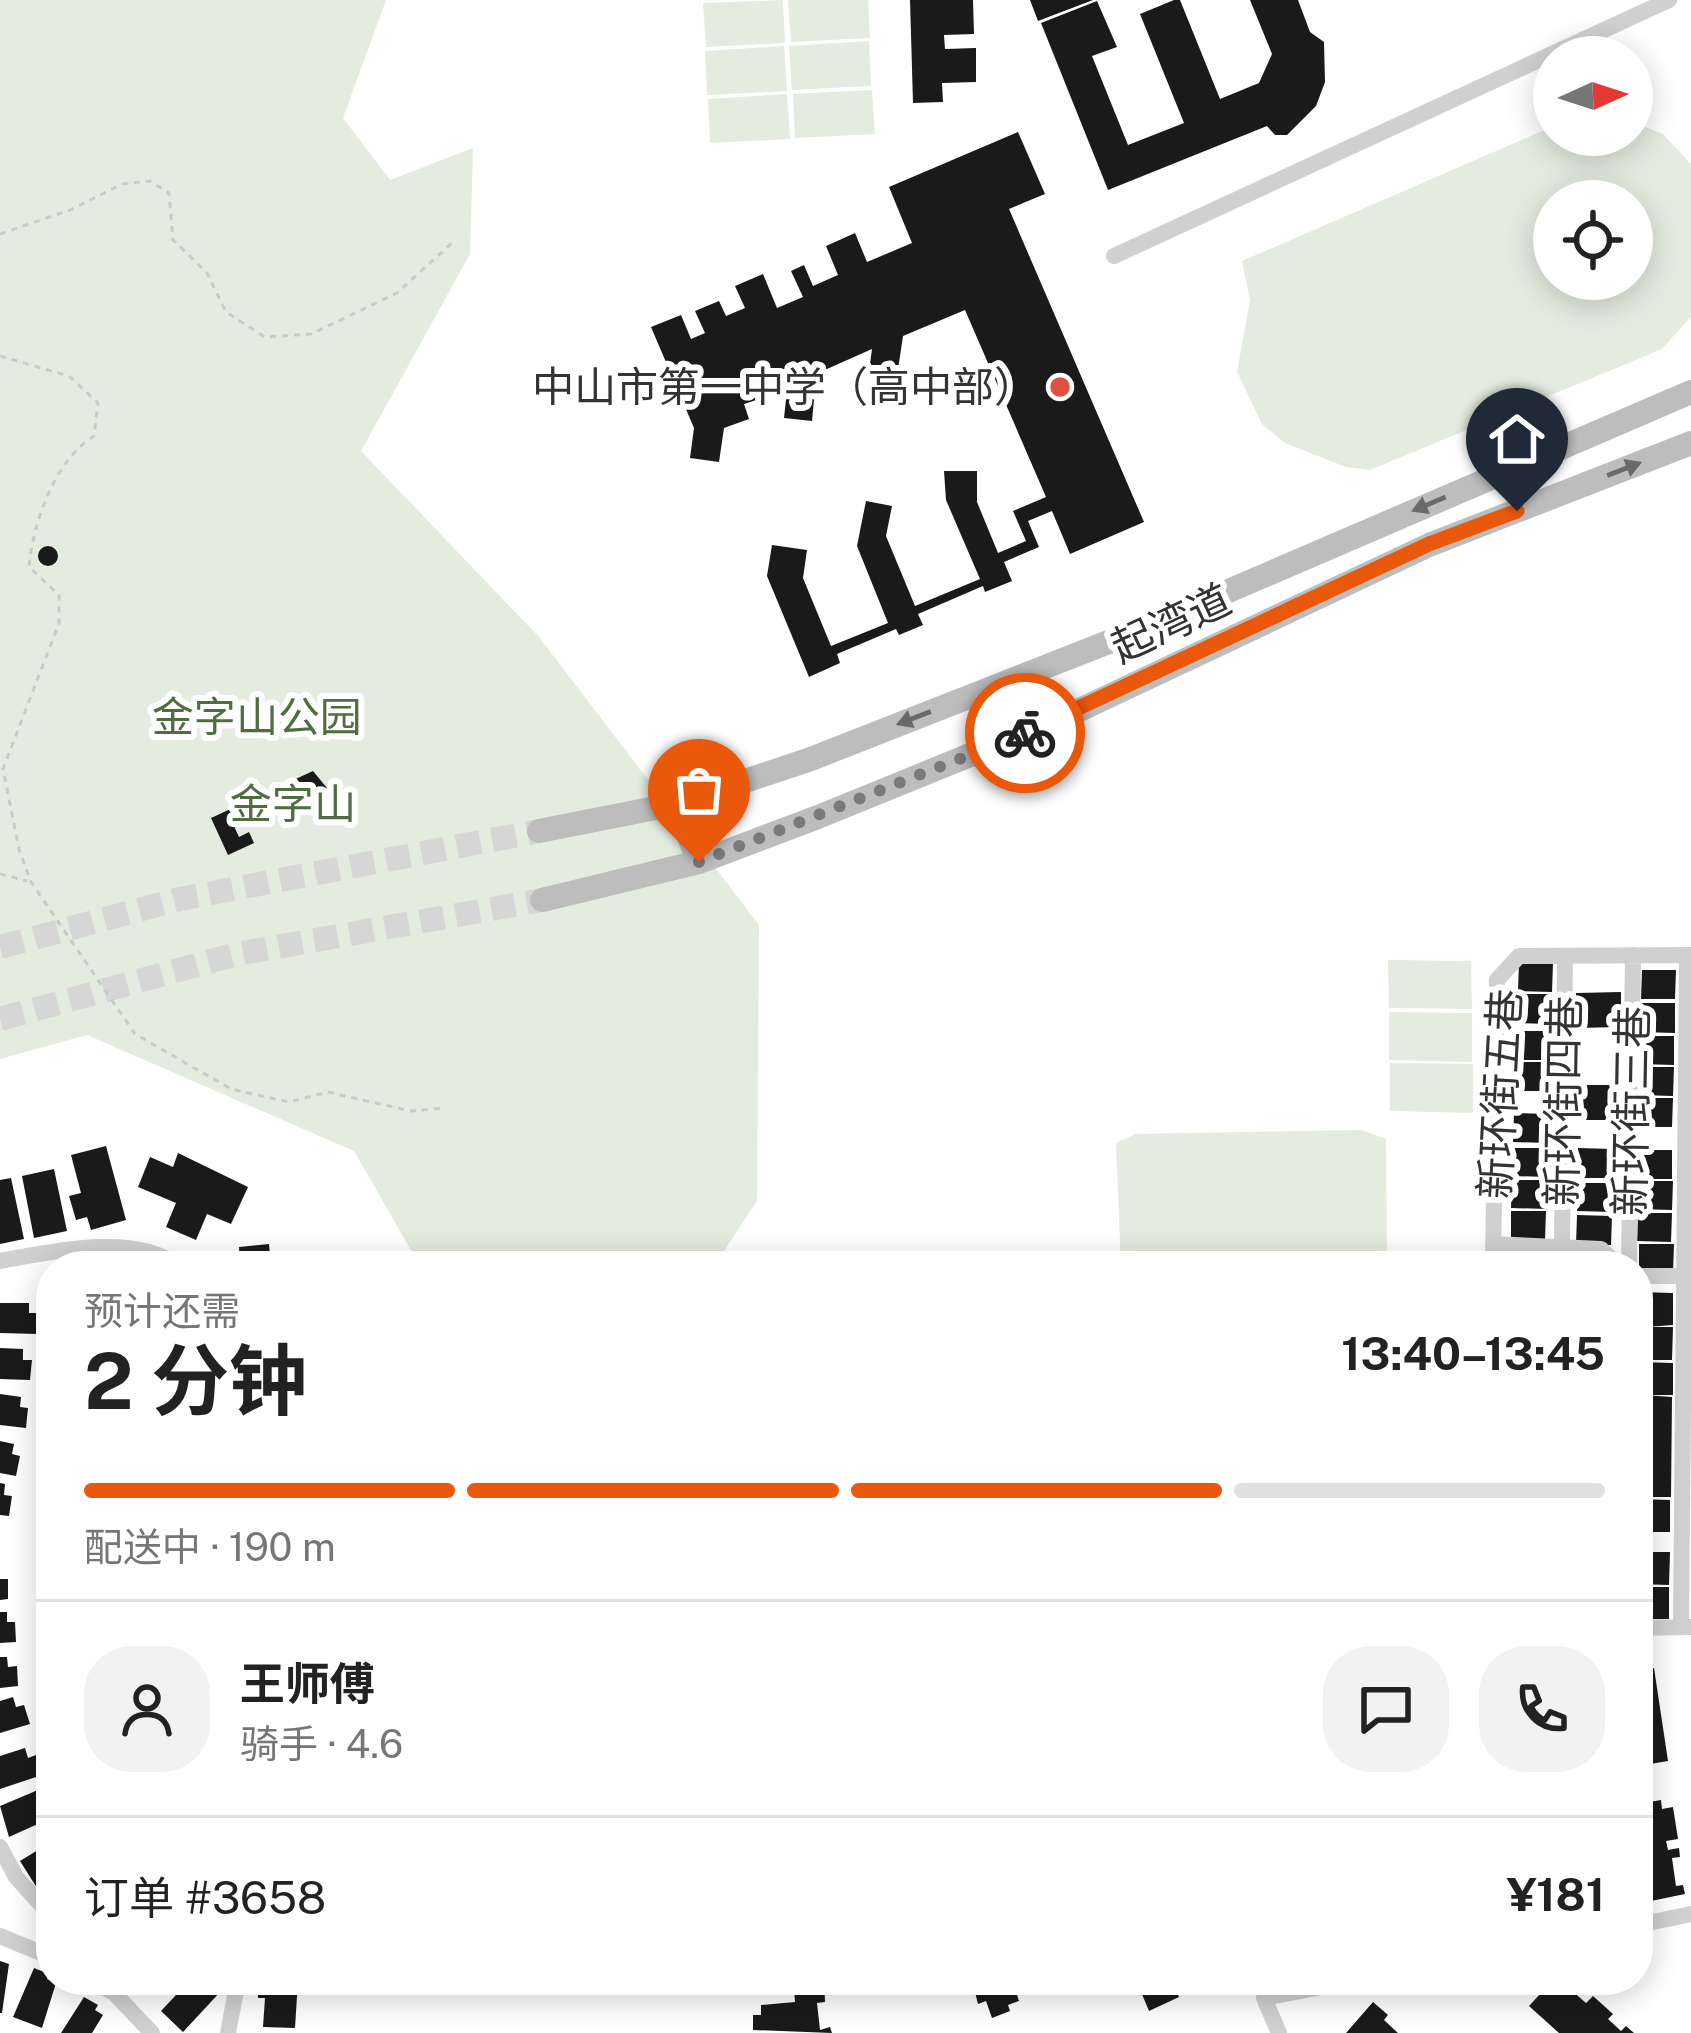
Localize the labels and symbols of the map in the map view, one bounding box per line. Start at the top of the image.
north arrow [1533,36,1653,156]
place label: 中山市第一中学（高中部） [532,362,1036,411]
marker: 中山市第一中学（高中部） [1047,374,1073,400]
pin [1466,388,1568,511]
one-way arrow [1606,458,1642,477]
one-way arrow [1411,495,1446,515]
street label: 起湾道 [1103,574,1238,671]
courier [965,673,1085,793]
park label: 金字山公园 [152,692,362,741]
one-way arrow [895,710,931,729]
pin [648,739,750,862]
park label: 金字山 [230,779,356,828]
street label: 新环街五巷 [1470,988,1529,1200]
street label: 新环街四巷 [1536,996,1589,1206]
street label: 新环街三巷 [1604,1006,1657,1216]

